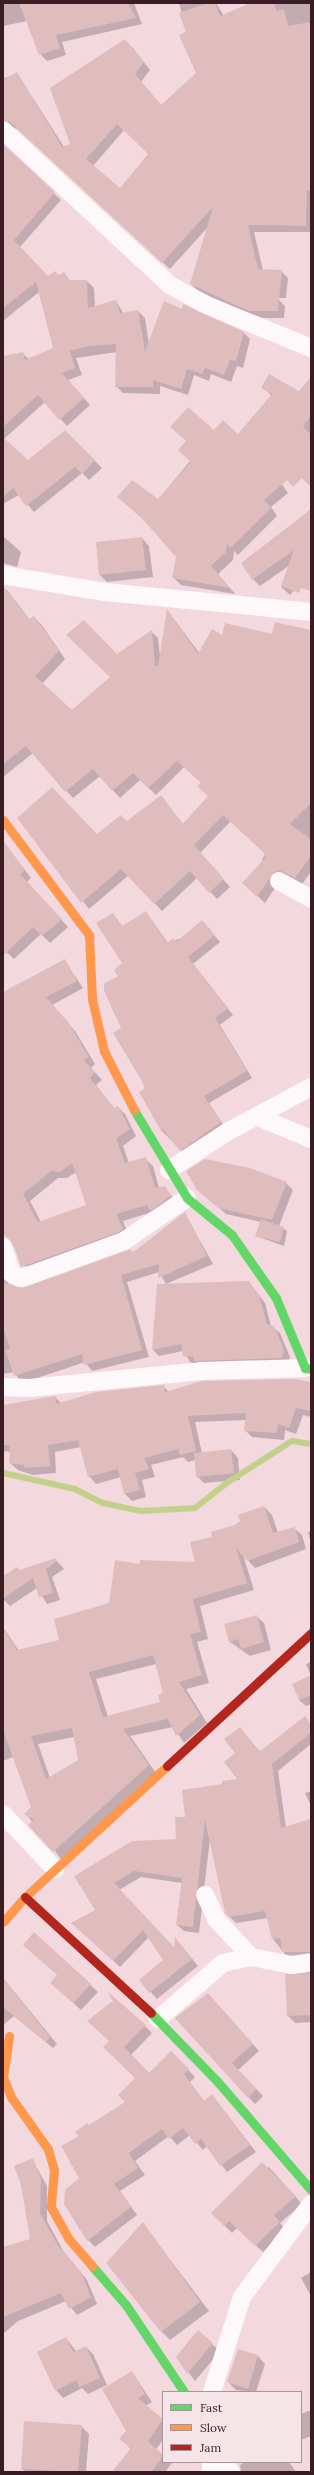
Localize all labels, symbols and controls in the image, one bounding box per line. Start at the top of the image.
legend [162,2391,302,2463]
text: Fast [200,2400,223,2415]
text: Slow [200,2420,227,2435]
text: Jam [200,2440,221,2455]

